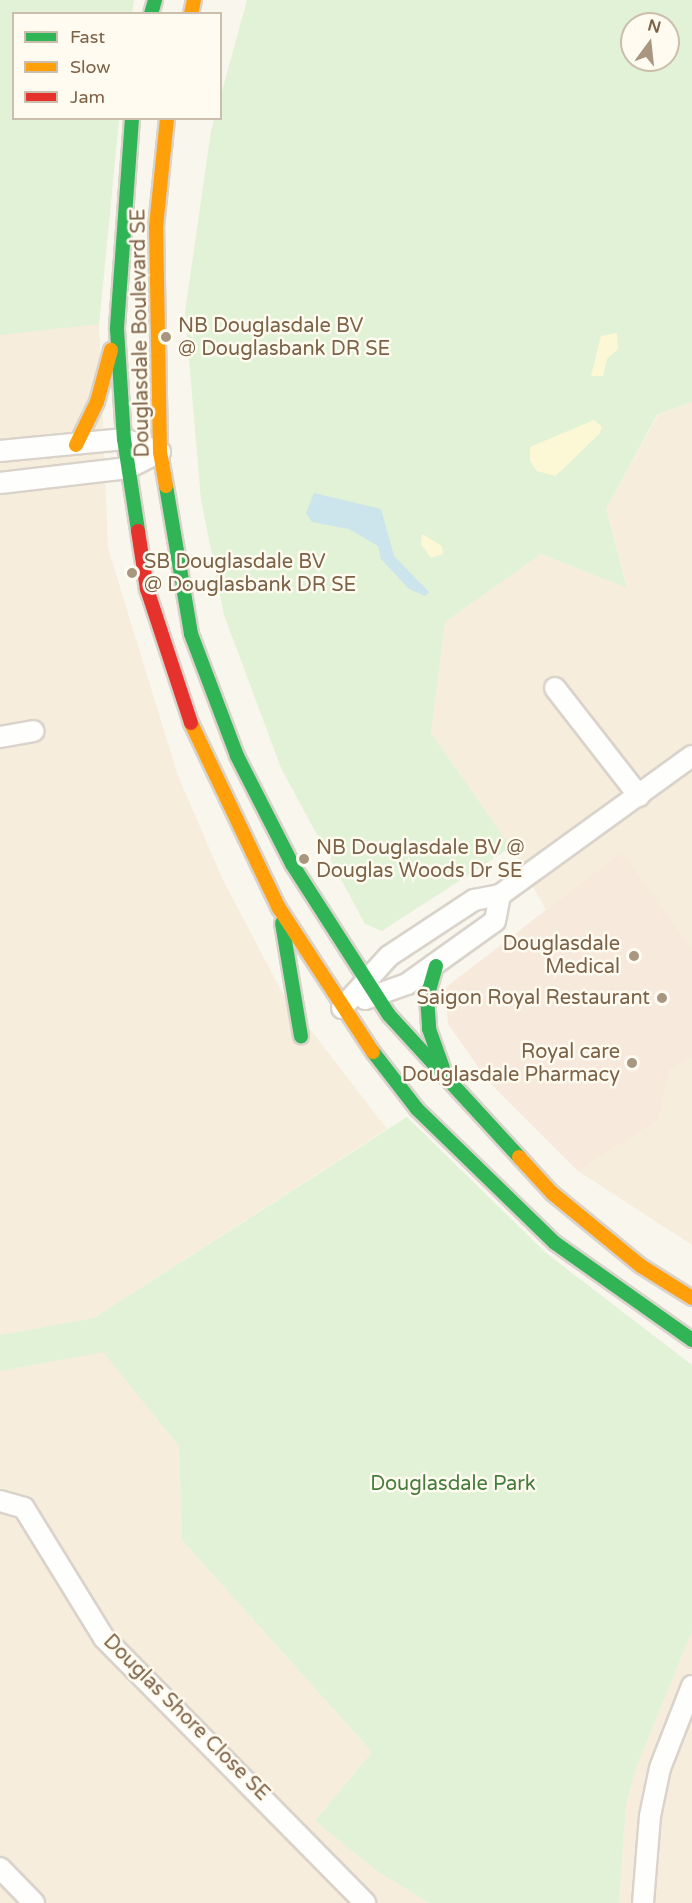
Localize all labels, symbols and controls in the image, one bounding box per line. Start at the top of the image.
legend [12,12,222,120]
north arrow [620,12,680,72]
text: N [645,15,663,38]
text: Fast [70,26,105,48]
text: Slow [70,56,111,78]
text: Jam [70,86,105,108]
street label: Douglasdale Boulevard SE [127,208,155,458]
place label: NB Douglasdale BV @ Douglasbank DR SE [178,314,390,361]
marker: NB Douglasdale BV @ Douglasbank DR SE [159,330,173,344]
place label: SB Douglasdale BV @ Douglasbank DR SE [144,550,356,597]
marker: SB Douglasdale BV @ Douglasbank DR SE [125,566,139,580]
place label: NB Douglasdale BV @ Douglas Woods Dr SE [316,836,525,883]
marker: NB Douglasdale BV @ Douglas Woods Dr SE [297,852,311,866]
place label: Douglasdale Medical [502,933,620,980]
marker: Douglasdale Medical [625,947,643,965]
place label: Saigon Royal Restaurant [416,986,650,1010]
marker: Saigon Royal Restaurant [655,991,669,1005]
place label: Royal care Douglasdale Pharmacy [402,1040,620,1087]
marker: Royal care Douglasdale Pharmacy [625,1056,639,1070]
park label: Douglasdale Park [370,1472,536,1496]
street label: Douglas Shore Close SE [98,1630,274,1806]

